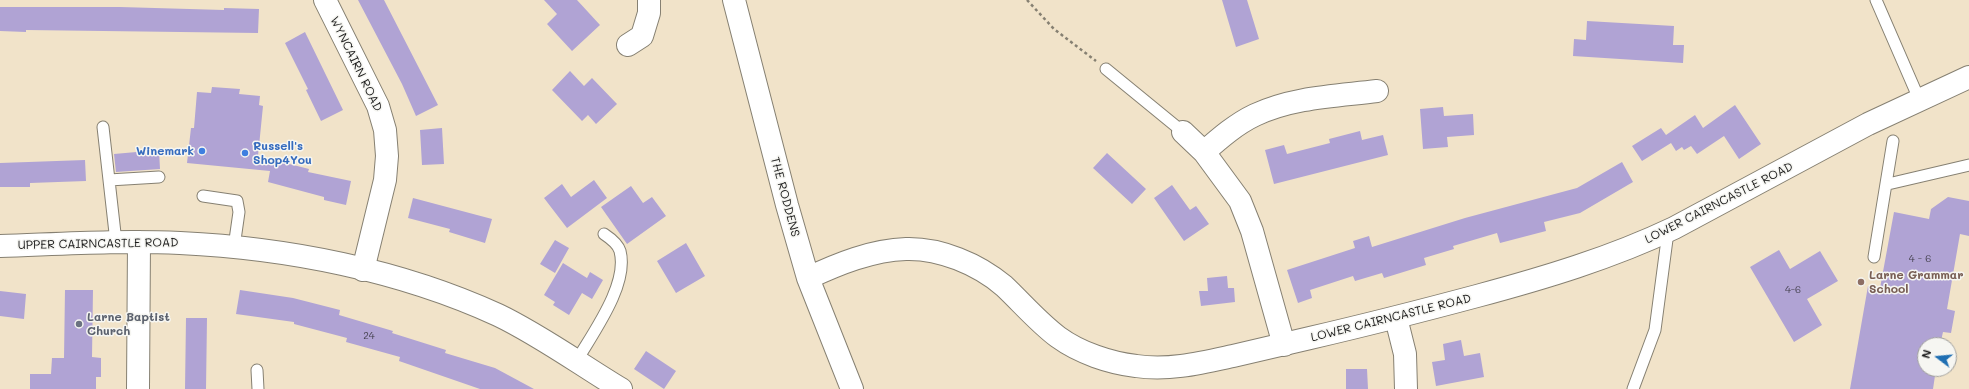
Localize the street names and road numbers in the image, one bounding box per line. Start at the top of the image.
street label: WYNCAIRN ROAD [327,14,385,114]
street label: THE RODDENS [767,155,803,239]
street label: LOWER CAIRNCASTLE ROAD [1642,159,1796,247]
street label: UPPER CAIRNCASTLE ROAD [17,235,179,253]
street label: LOWER CAIRNCASTLE ROAD [1309,291,1473,345]

